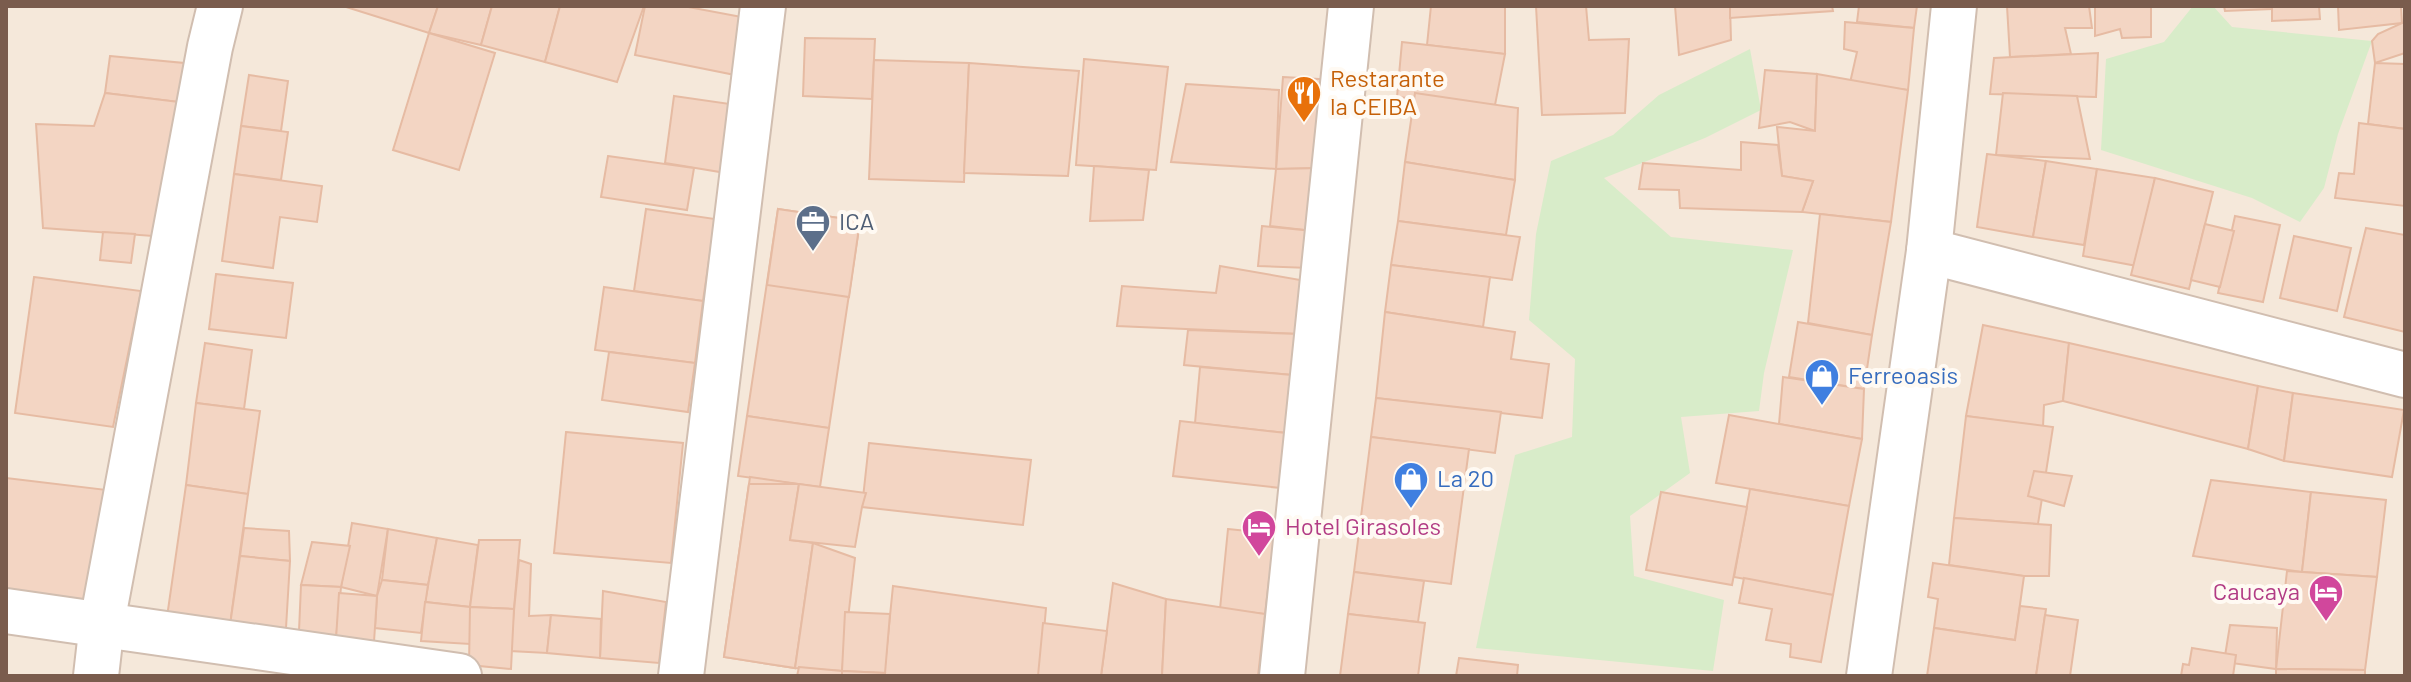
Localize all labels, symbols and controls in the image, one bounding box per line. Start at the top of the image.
place label: Restarante la CEIBA [1330,63,1445,120]
restaurant icon: Restarante la CEIBA [1285,74,1323,124]
office icon: ICA [794,203,832,253]
place label: ICA [839,206,874,235]
shop icon: Ferreoasis [1803,357,1841,407]
place label: Ferreoasis [1848,360,1958,389]
shop icon: La 20 [1392,460,1430,510]
place label: La 20 [1437,463,1494,492]
hotel icon: Hotel Girasoles [1240,508,1278,558]
place label: Hotel Girasoles [1285,511,1441,540]
hotel icon: Caucaya [2307,573,2345,623]
place label: Caucaya [2213,576,2300,605]

